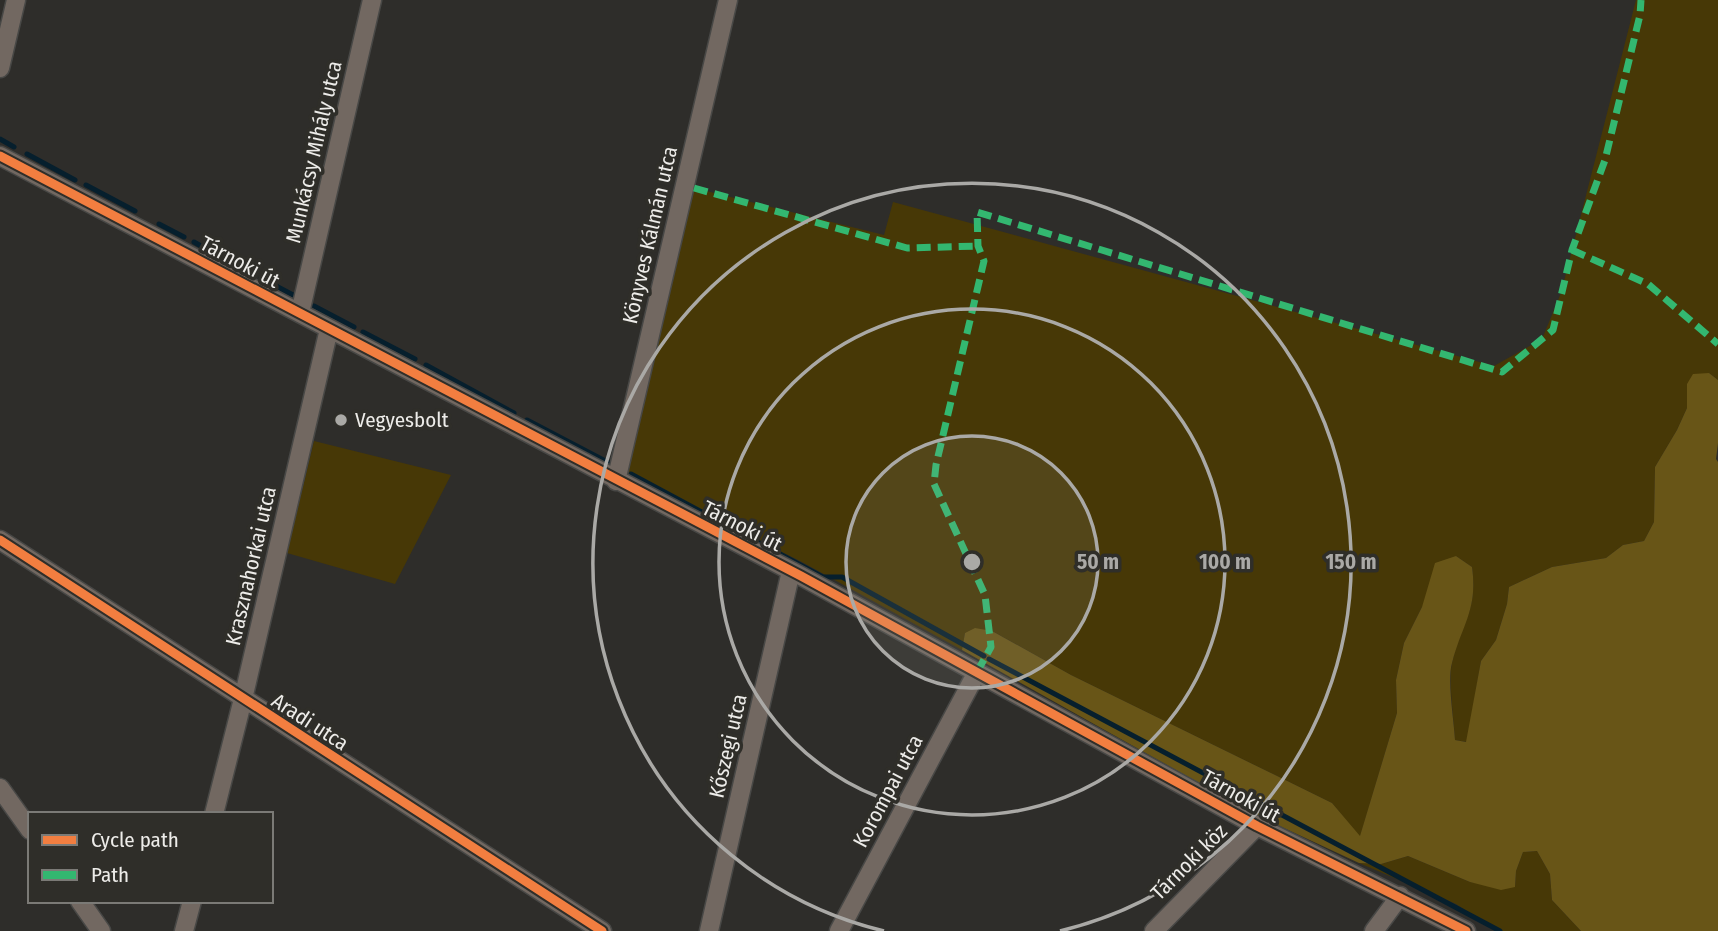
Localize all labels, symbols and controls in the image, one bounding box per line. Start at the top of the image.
street label: Munkácsy Mihály utca [280,58,348,246]
street label: Könyves Kálmán utca [617,144,683,326]
street label: Tárnoki út [196,230,284,294]
place label: Vegyesbolt [355,407,449,433]
marker: Vegyesbolt [333,412,349,428]
street label: Krasznahorkai utca [220,484,282,648]
street label: Tárnoki út [698,495,786,557]
text: 50 m [1077,549,1119,575]
text: 100 m [1199,549,1251,575]
text: 150 m [1325,549,1377,575]
centre of rings [960,550,984,574]
street label: Aradi utca [267,688,353,756]
street label: Kőszegi utca [703,691,753,801]
street label: Korompai utca [847,730,929,852]
street label: Tárnoki út [1197,764,1285,828]
legend [28,812,273,903]
street label: Tárnoki köz [1145,818,1233,906]
text: Cycle path [91,827,179,853]
text: Path [91,862,129,888]

